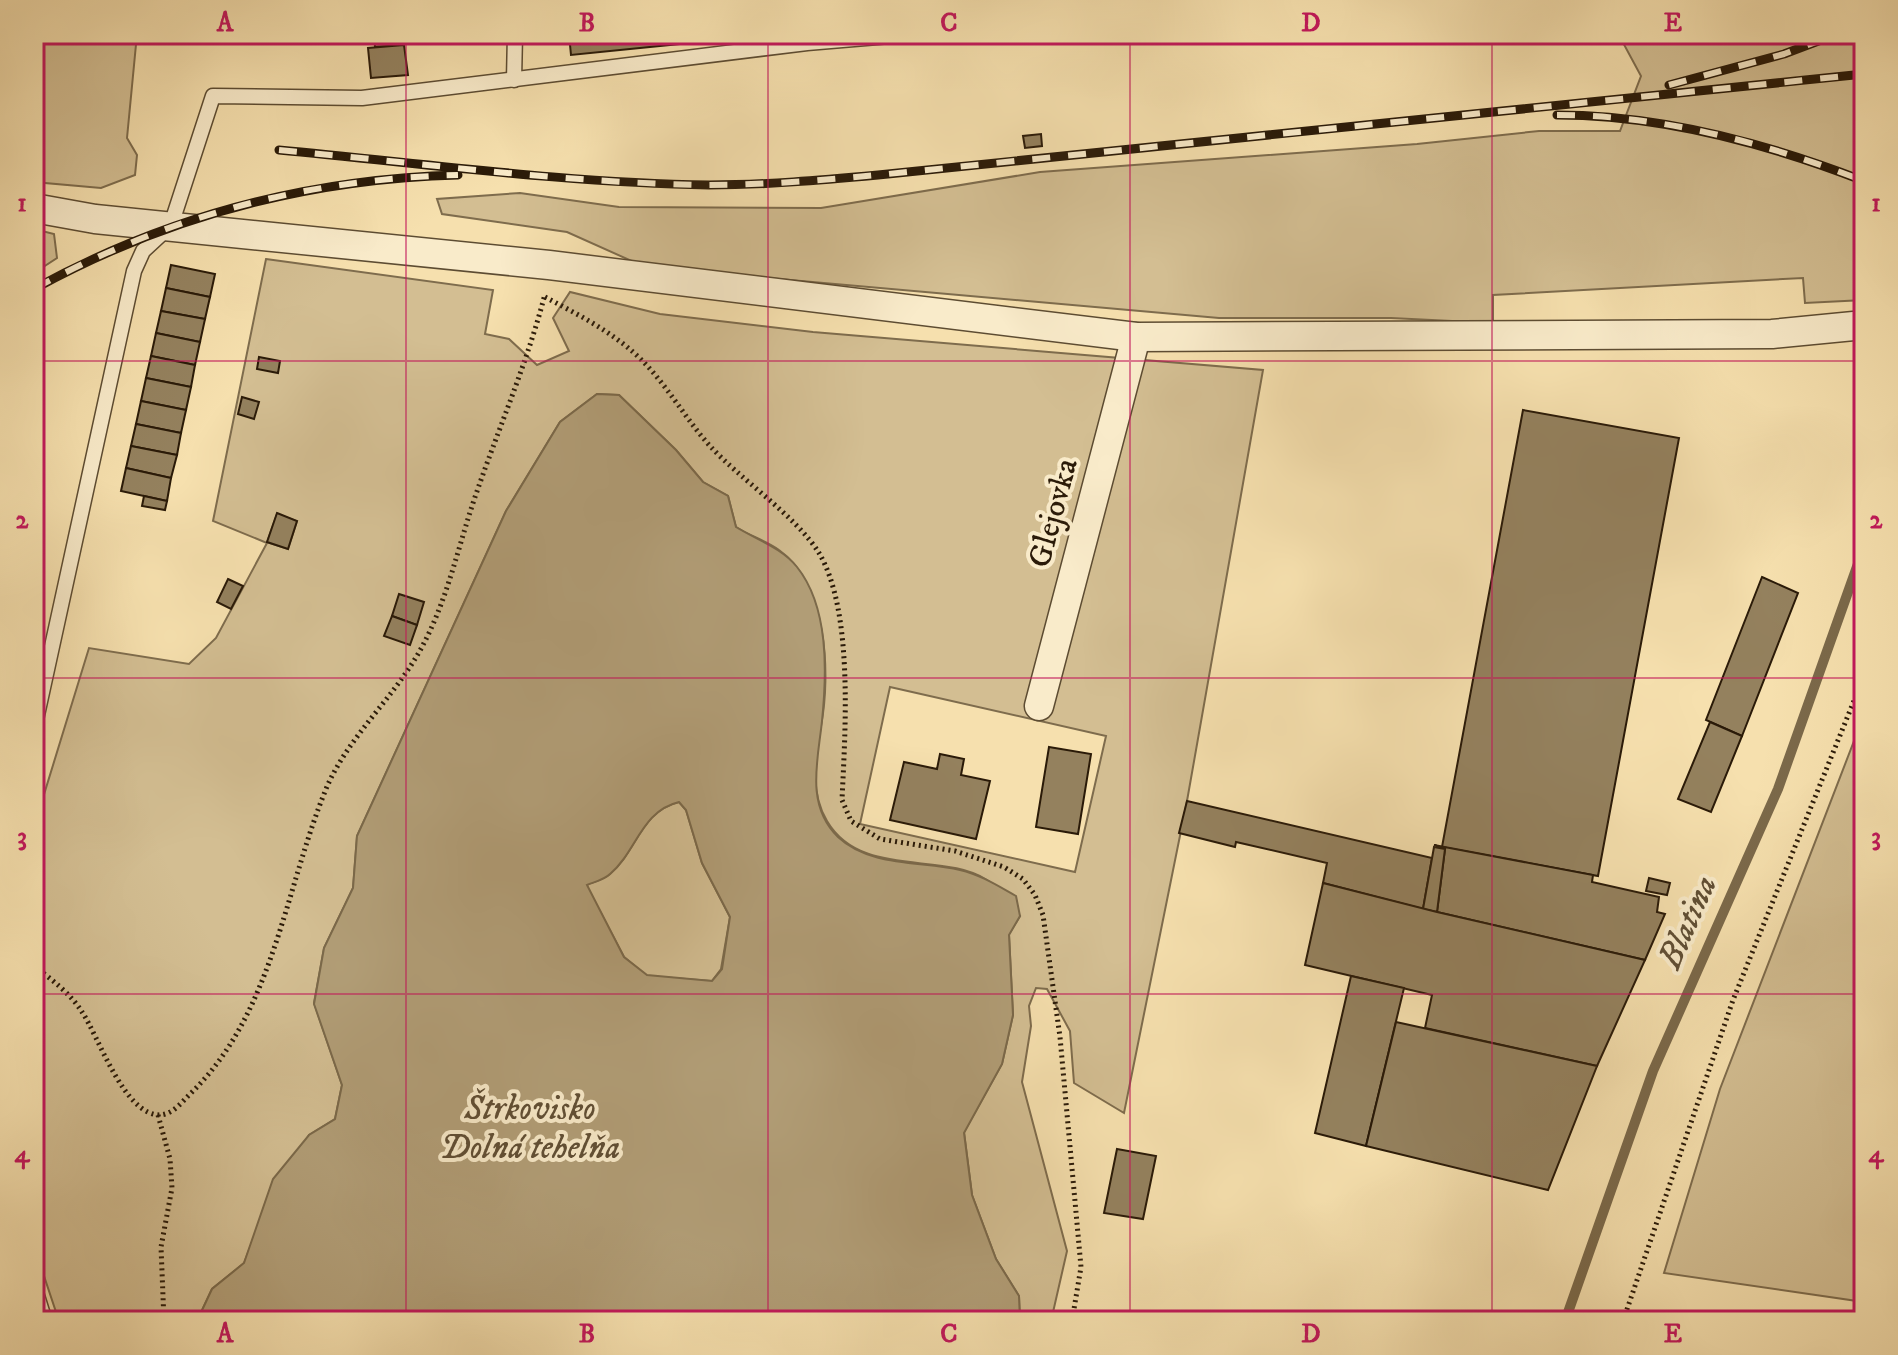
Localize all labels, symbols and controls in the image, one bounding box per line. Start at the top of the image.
text: A [216,7,235,40]
text: B [579,7,595,40]
text: C [940,7,958,40]
text: D [1301,7,1321,40]
text: E [1664,7,1682,40]
text: 1 [17,187,27,220]
text: 1 [1871,187,1881,220]
street label: Glejovka [1020,454,1088,572]
text: 2 [16,504,30,537]
text: 2 [1870,504,1884,537]
text: 3 [17,821,27,854]
text: 3 [1871,821,1881,854]
water label: Blatina [1649,869,1727,976]
water label: Štrkovisko Dolná tehelňa [440,1087,620,1169]
text: 4 [15,1138,31,1171]
text: 4 [1869,1138,1885,1171]
text: A [216,1318,235,1351]
text: B [579,1318,595,1351]
text: C [940,1318,958,1351]
text: D [1301,1318,1321,1351]
text: E [1664,1318,1682,1351]

